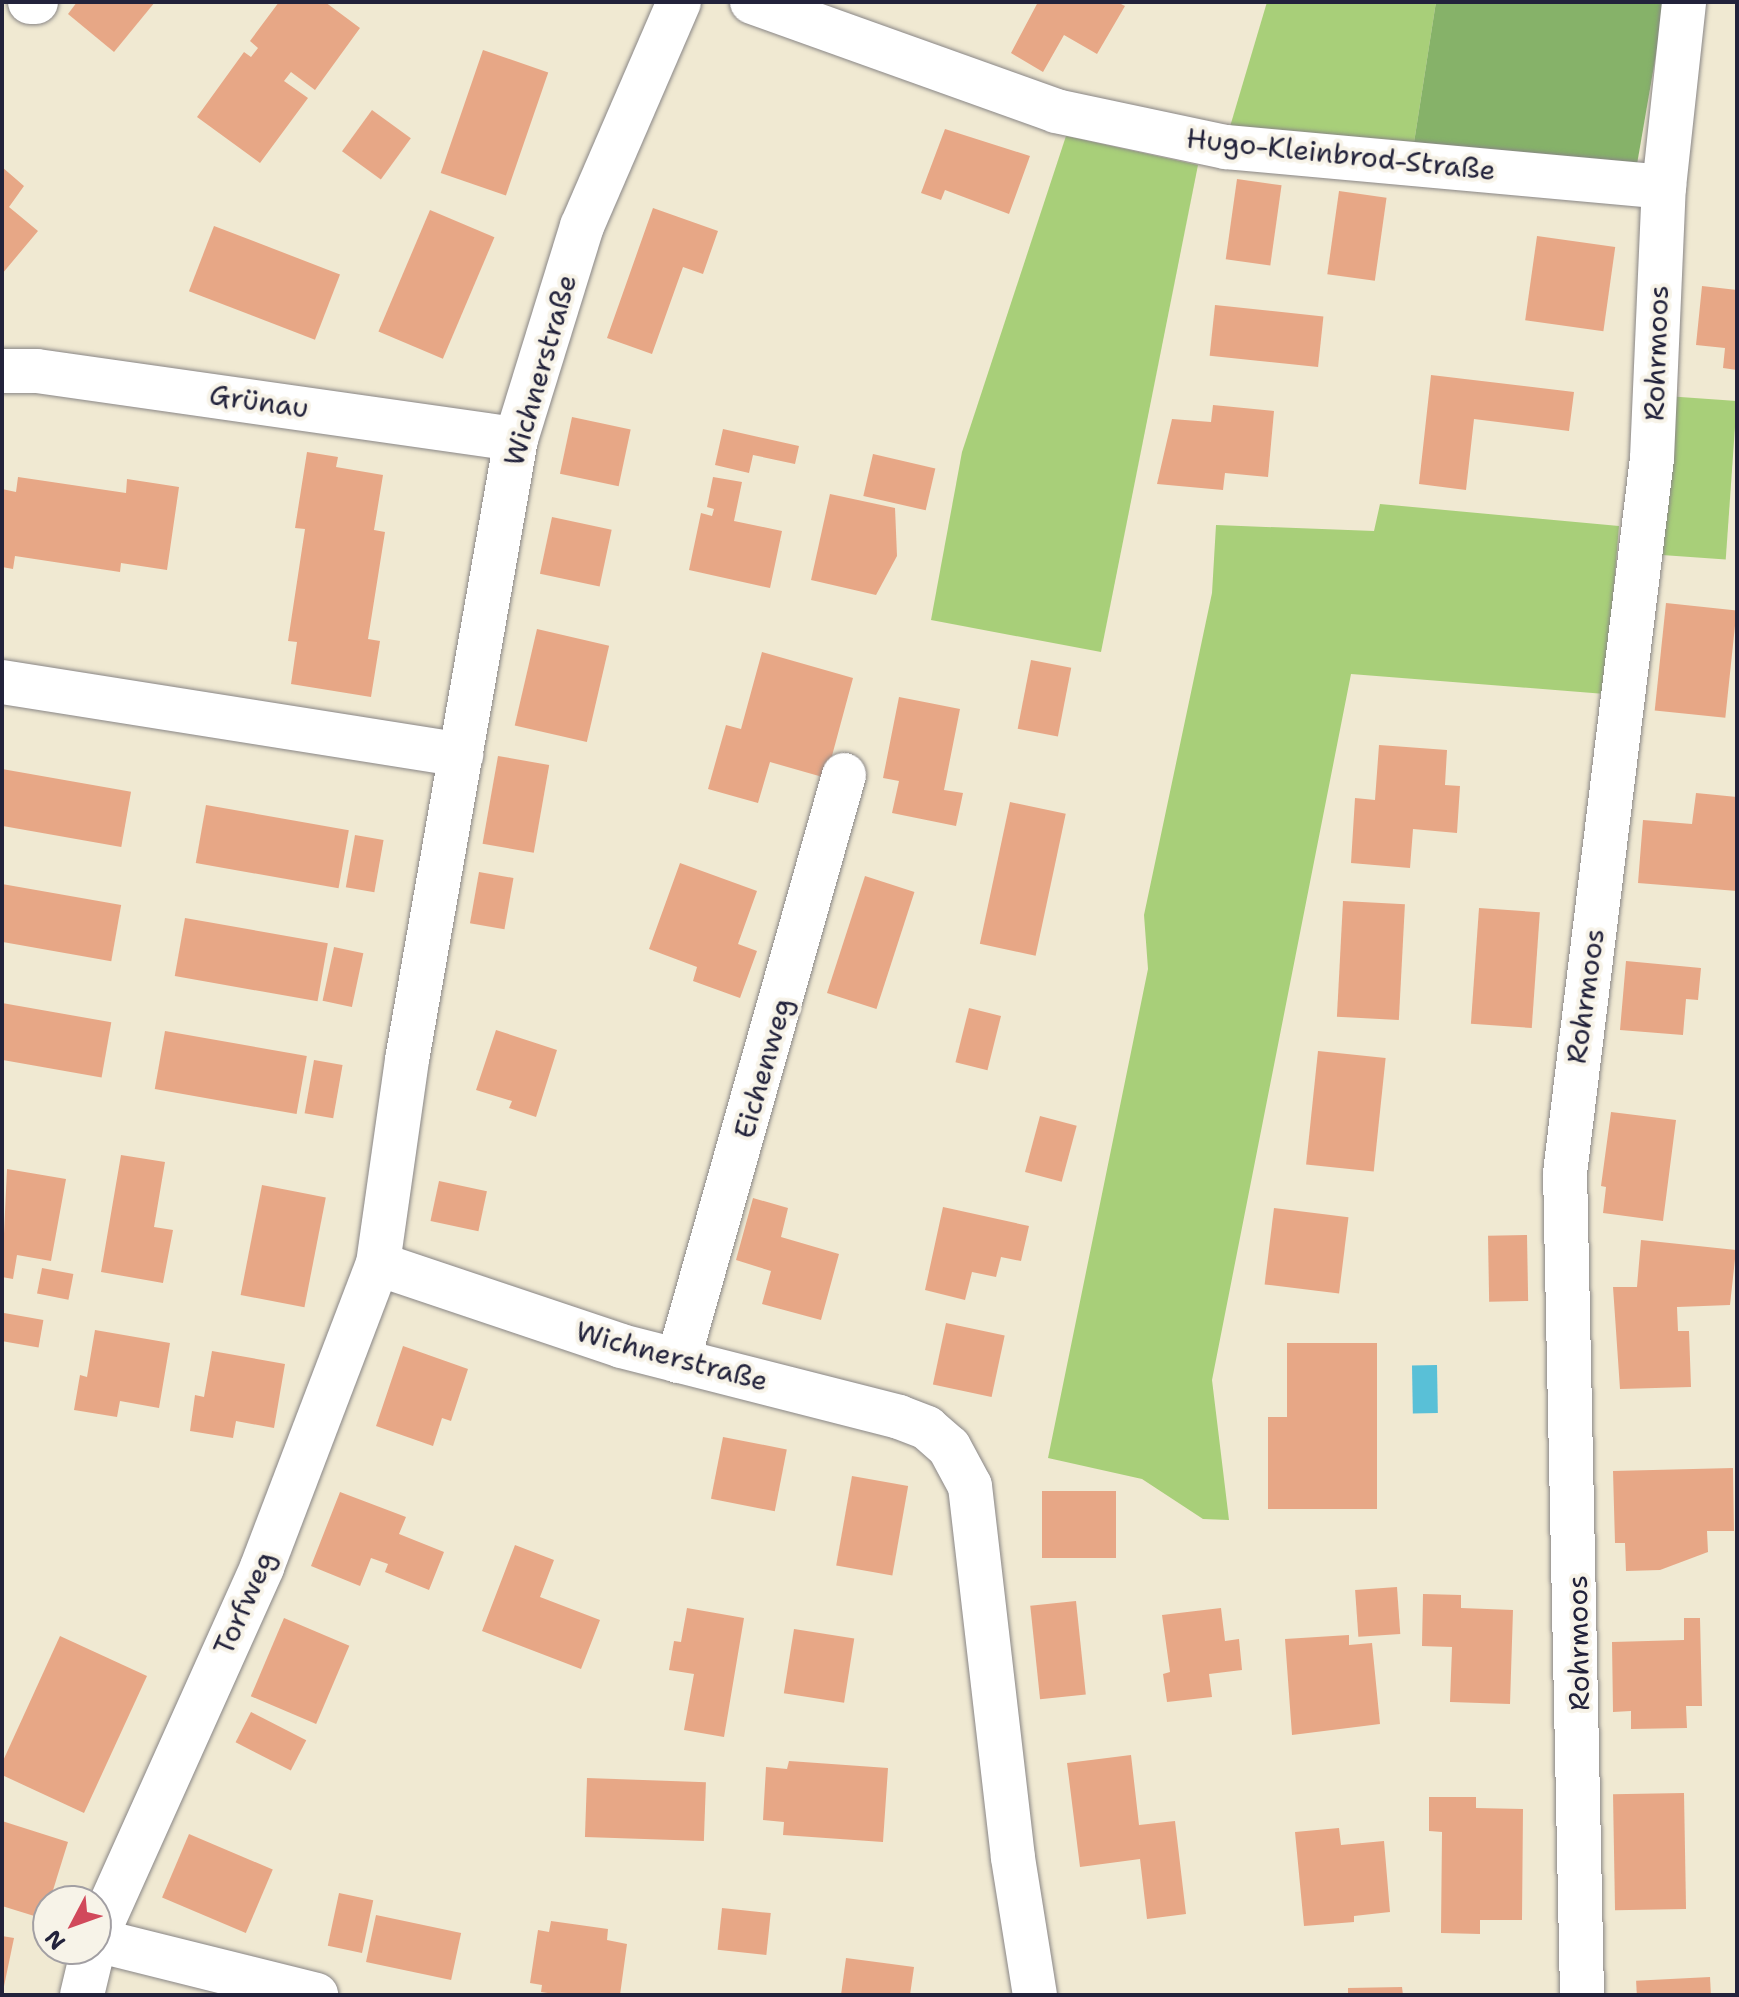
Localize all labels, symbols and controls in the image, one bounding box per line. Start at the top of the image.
street label: Hugo-Kleinbrod-Straße [1185,121,1497,187]
street label: Wichnerstraße [497,270,583,470]
street label: Rohrmoos [1637,284,1675,422]
street label: Grünau [207,377,311,425]
street label: Rohrmoos [1559,926,1611,1066]
street label: Eichenweg [727,994,799,1142]
street label: Wichnerstraße [572,1314,772,1398]
street label: Torfweg [206,1546,282,1660]
street label: Rohrmoos [1560,1575,1596,1711]
north arrow [32,1885,112,1965]
text: N [38,1924,72,1956]

